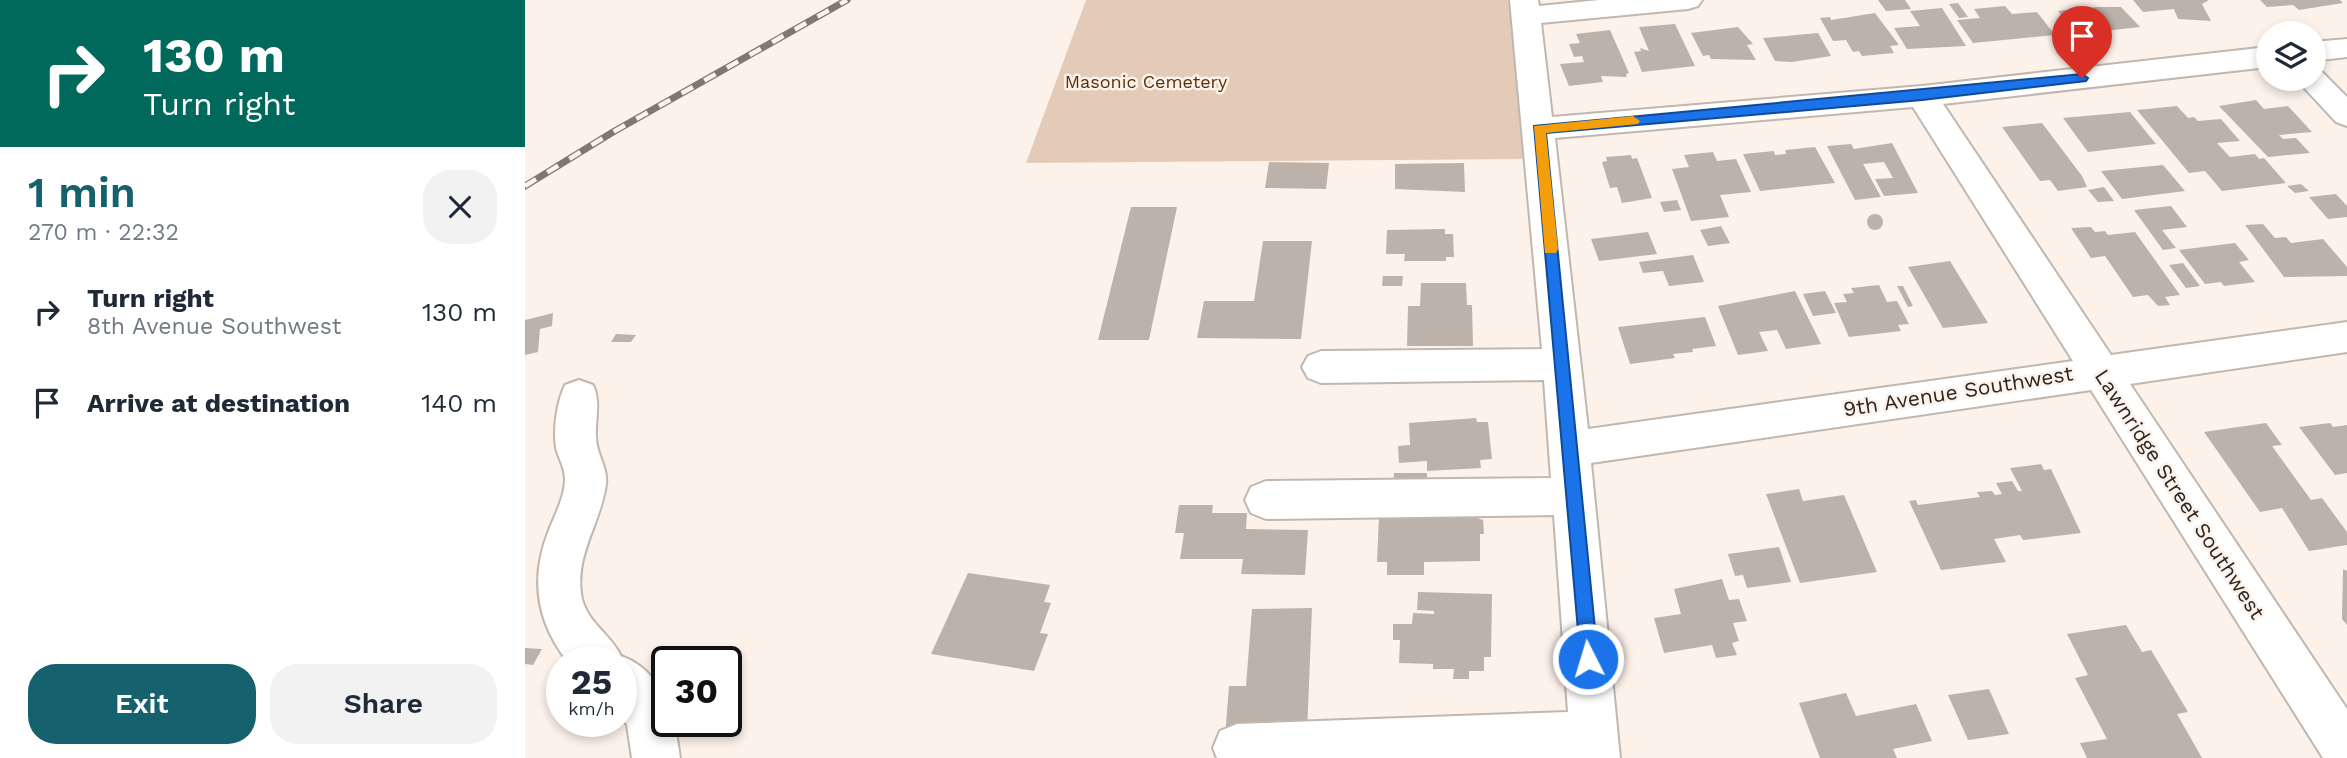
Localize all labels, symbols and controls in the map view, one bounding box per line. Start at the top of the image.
pin [2052,6,2112,78]
icon: arrive [2063,17,2101,55]
map controls [2256,21,2326,91]
button: layers [2256,21,2326,91]
text: 130 m [143,26,285,84]
icon: right [28,28,119,119]
park label: Masonic Cemetery [1065,71,1228,92]
text: Turn right [143,85,295,123]
text: 1 min [28,168,136,217]
button: close [423,170,497,244]
text: 270 m · 22:32 [28,219,179,246]
text: Turn right [87,283,214,313]
icon: right [28,293,66,331]
text: 130 m [422,297,497,327]
text: 8th Avenue Southwest [87,313,341,340]
street label: 9th Avenue Southwest [1841,360,2075,422]
street label: Lawnridge Street Southwest [2090,364,2270,624]
icon: arrive [28,384,66,422]
text: Arrive at destination [87,388,350,418]
text: 140 m [421,388,497,418]
position arrow [1551,622,1625,696]
speed limit sign: 30 [651,646,742,737]
text: 25 [571,661,612,703]
button: Exit [28,664,256,744]
button: Share [270,664,497,744]
text: km/h [568,698,615,719]

